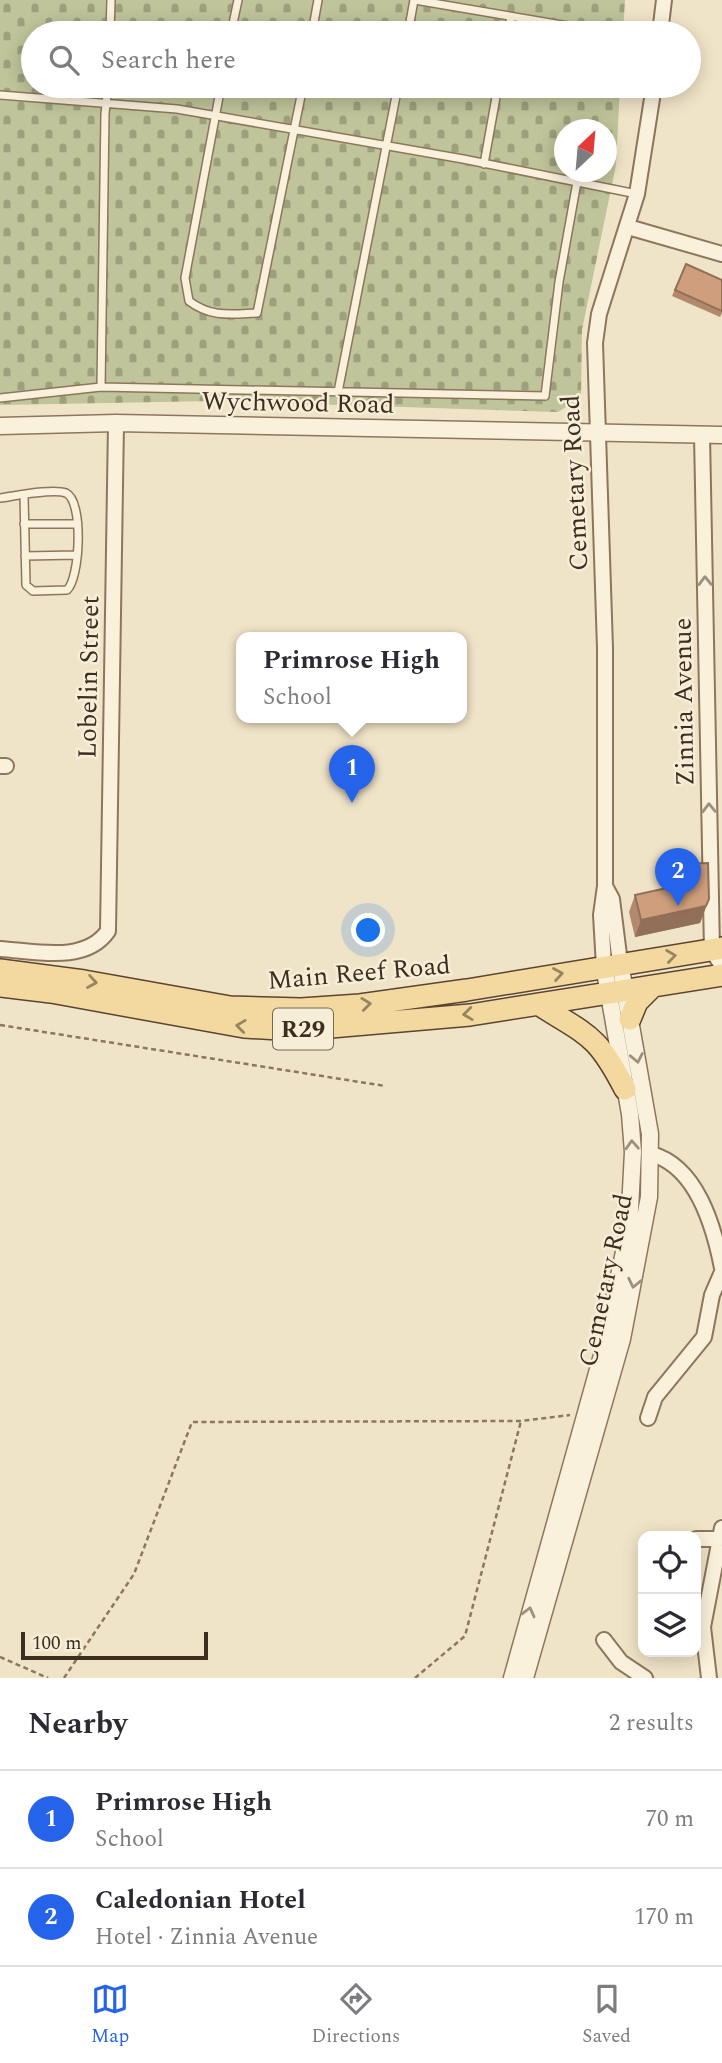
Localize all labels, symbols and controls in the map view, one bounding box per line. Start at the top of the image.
search box [21,21,701,98]
text: Search here [101,40,236,80]
icon: search [45,41,83,79]
north arrow [554,119,617,182]
street label: Wychwood Road [201,381,395,425]
street label: Cemetary Road [550,394,600,572]
one-way arrow [697,575,712,586]
street label: Lobelin Street [68,595,110,759]
street label: Zinnia Avenue [663,618,705,786]
popup [236,632,467,723]
text: Primrose High [263,640,440,680]
text: School [263,680,332,715]
pin: 1 [329,745,375,803]
one-way arrow [701,802,717,813]
pin: 2 [655,848,701,906]
your location [351,913,385,947]
street label: Main Reef Road [266,945,452,1001]
one-way arrow [665,948,677,963]
one-way arrow [552,967,564,982]
one-way arrow [86,974,98,989]
one-way arrow [360,996,372,1011]
one-way arrow [462,1007,474,1022]
road number: R29 [273,1009,333,1050]
one-way arrow [235,1019,246,1034]
one-way arrow [629,1052,644,1064]
one-way arrow [625,1139,640,1150]
street label: Cemetary Road [568,1190,644,1371]
one-way arrow [627,1277,642,1289]
map controls [638,1531,701,1657]
button: locate [638,1531,701,1594]
button: layers [638,1594,701,1657]
one-way arrow [521,1606,535,1618]
scale bar [21,1629,208,1661]
text: 100 m [32,1629,82,1658]
text: Nearby [28,1701,127,1747]
text: 2 results [609,1706,694,1741]
text: Primrose High [95,1782,272,1822]
text: 1 [45,1802,57,1837]
text: 70 m [645,1802,694,1837]
text: School [95,1822,164,1857]
text: Caledonian Hotel [95,1880,306,1920]
text: 2 [45,1900,57,1935]
text: 170 m [634,1900,694,1935]
text: Hotel · Zinnia Avenue [95,1920,318,1955]
tab: Map [91,1980,129,2051]
tab: Directions [311,1980,400,2051]
tab: Saved [582,1980,631,2051]

